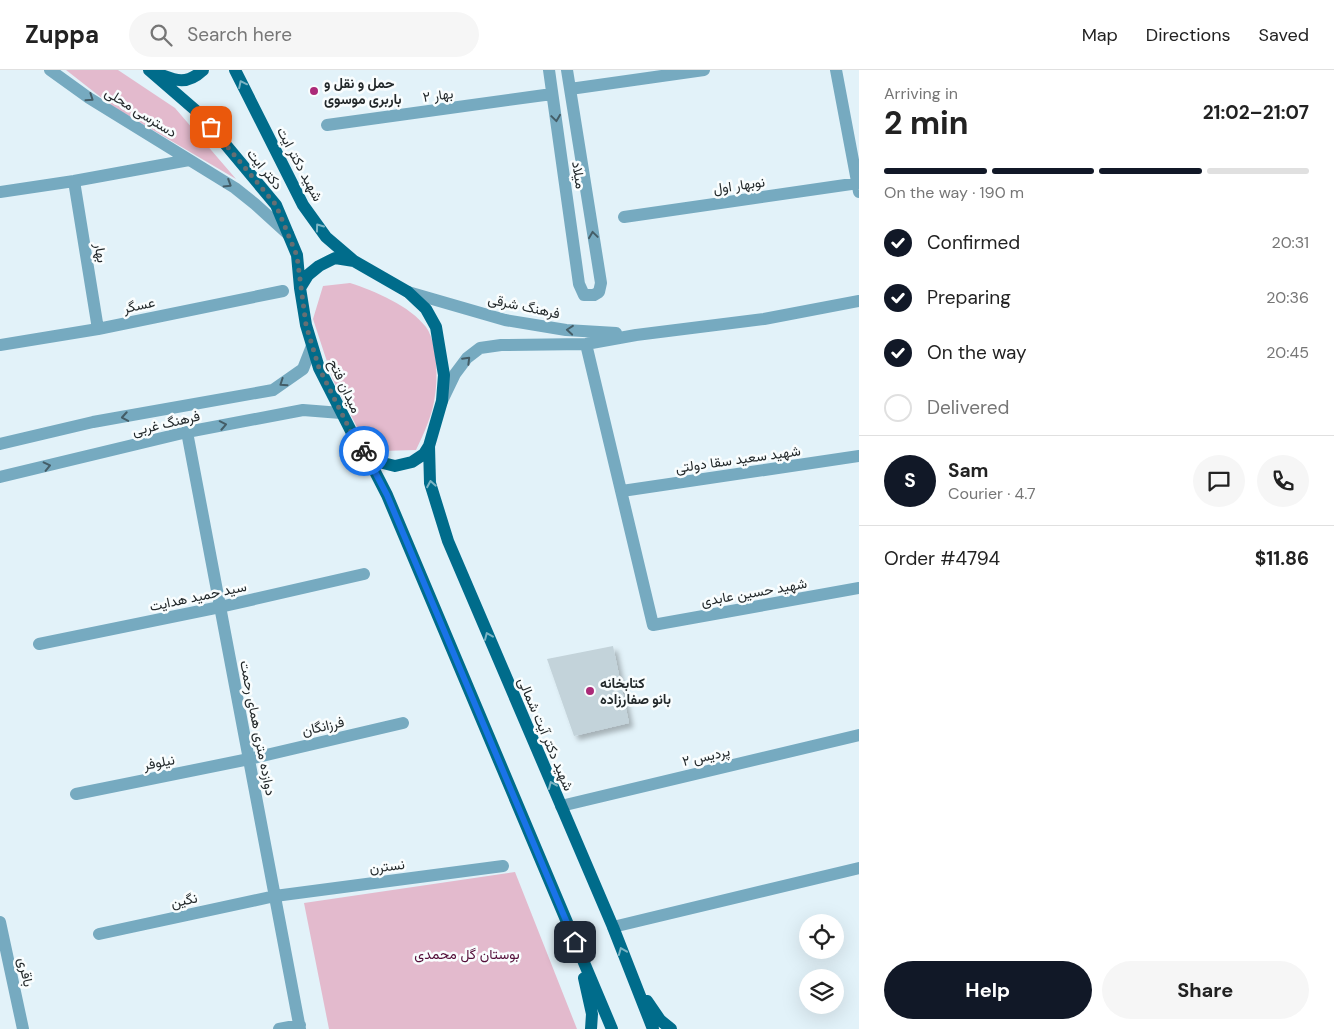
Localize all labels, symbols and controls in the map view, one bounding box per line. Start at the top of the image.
search box [129,12,479,57]
text: Zuppa [25,19,99,50]
icon: search [147,21,175,49]
text: Search here [187,22,292,47]
text: Map [1082,23,1118,47]
text: Directions [1146,23,1231,47]
text: Saved [1259,23,1309,47]
place label: حمل و نقل و باربری موسوی [324,74,402,108]
one-way arrow [238,80,248,89]
street label: دسترسی محلی [102,83,181,141]
text: Arriving in [884,83,958,104]
street label: بهار ۲ [422,84,454,106]
marker: حمل و نقل و باربری موسوی [308,85,320,97]
one-way arrow [84,92,94,101]
text: 21:02–21:07 [1203,100,1309,125]
text: 2 min [884,102,969,144]
pin [190,106,232,148]
icon: bag [197,113,225,141]
one-way arrow [550,115,561,123]
street label: شهید دکتر ایت [273,124,327,204]
street label: دکتر ایت [243,145,287,193]
street label: میلاد [568,160,590,190]
street label: نوبهار اول [712,172,766,199]
one-way arrow [222,178,232,187]
text: On the way · 190 m [884,182,1024,203]
one-way arrow [316,224,324,233]
icon: check [884,229,912,257]
text: Confirmed [927,230,1020,255]
one-way arrow [589,231,599,239]
text: 20:31 [1272,232,1309,253]
street label: بهار [90,241,111,264]
icon: check [884,284,912,312]
text: Preparing [927,285,1011,310]
text: 20:36 [1266,287,1309,308]
street label: فرهنگ شرقی [486,290,562,322]
street label: عسگر [121,293,156,317]
one-way arrow [566,325,574,336]
icon: check [884,339,912,367]
text: On the way [927,340,1027,365]
text: 20:45 [1266,342,1309,363]
street label: میدان فتح [323,356,365,417]
one-way arrow [461,357,470,366]
one-way arrow [280,377,289,386]
text: Delivered [927,395,1009,420]
street label: فرهنگ غربی [130,406,202,440]
one-way arrow [121,411,130,421]
one-way arrow [218,421,227,431]
courier [339,426,389,476]
icon: bike [350,437,378,465]
street label: شهید سعید سقا دولتی [674,441,802,477]
button: chat [1193,455,1245,507]
button: phone [1257,455,1309,507]
text: Sam [948,458,989,483]
one-way arrow [43,461,52,472]
text: S [904,468,916,493]
one-way arrow [426,480,436,489]
text: Courier · 4.7 [948,483,1036,504]
text: Order #4794 [884,546,1000,571]
text: $11.86 [1255,546,1309,571]
street label: شهید حسین عابدی [700,574,808,610]
street label: سید حمید هدایت [148,577,248,615]
one-way arrow [484,632,495,641]
street label: دوازده متری همای رحمت [236,659,280,797]
place label: کتابخانه بانو صفارزاده [600,674,671,708]
street label: شهید دکتر آیت شمالی [514,675,578,793]
marker: کتابخانه بانو صفارزاده [584,685,596,697]
street label: فرزانگان [300,712,346,740]
street label: پردیس ۲ [680,742,732,771]
street label: نیلوفر [141,750,176,774]
one-way arrow [548,781,558,790]
street label: نسترن [368,855,406,877]
street label: نگین [169,888,199,912]
map controls [799,914,844,1014]
button: locate [799,914,844,959]
pin [554,921,596,963]
icon: home [561,928,589,956]
park label: بوستان گل محمدی [414,945,520,963]
one-way arrow [618,947,629,956]
street label: باقری [14,956,38,988]
button: Help [884,961,1092,1019]
button: Share [1102,961,1309,1019]
button: layers [799,969,844,1014]

